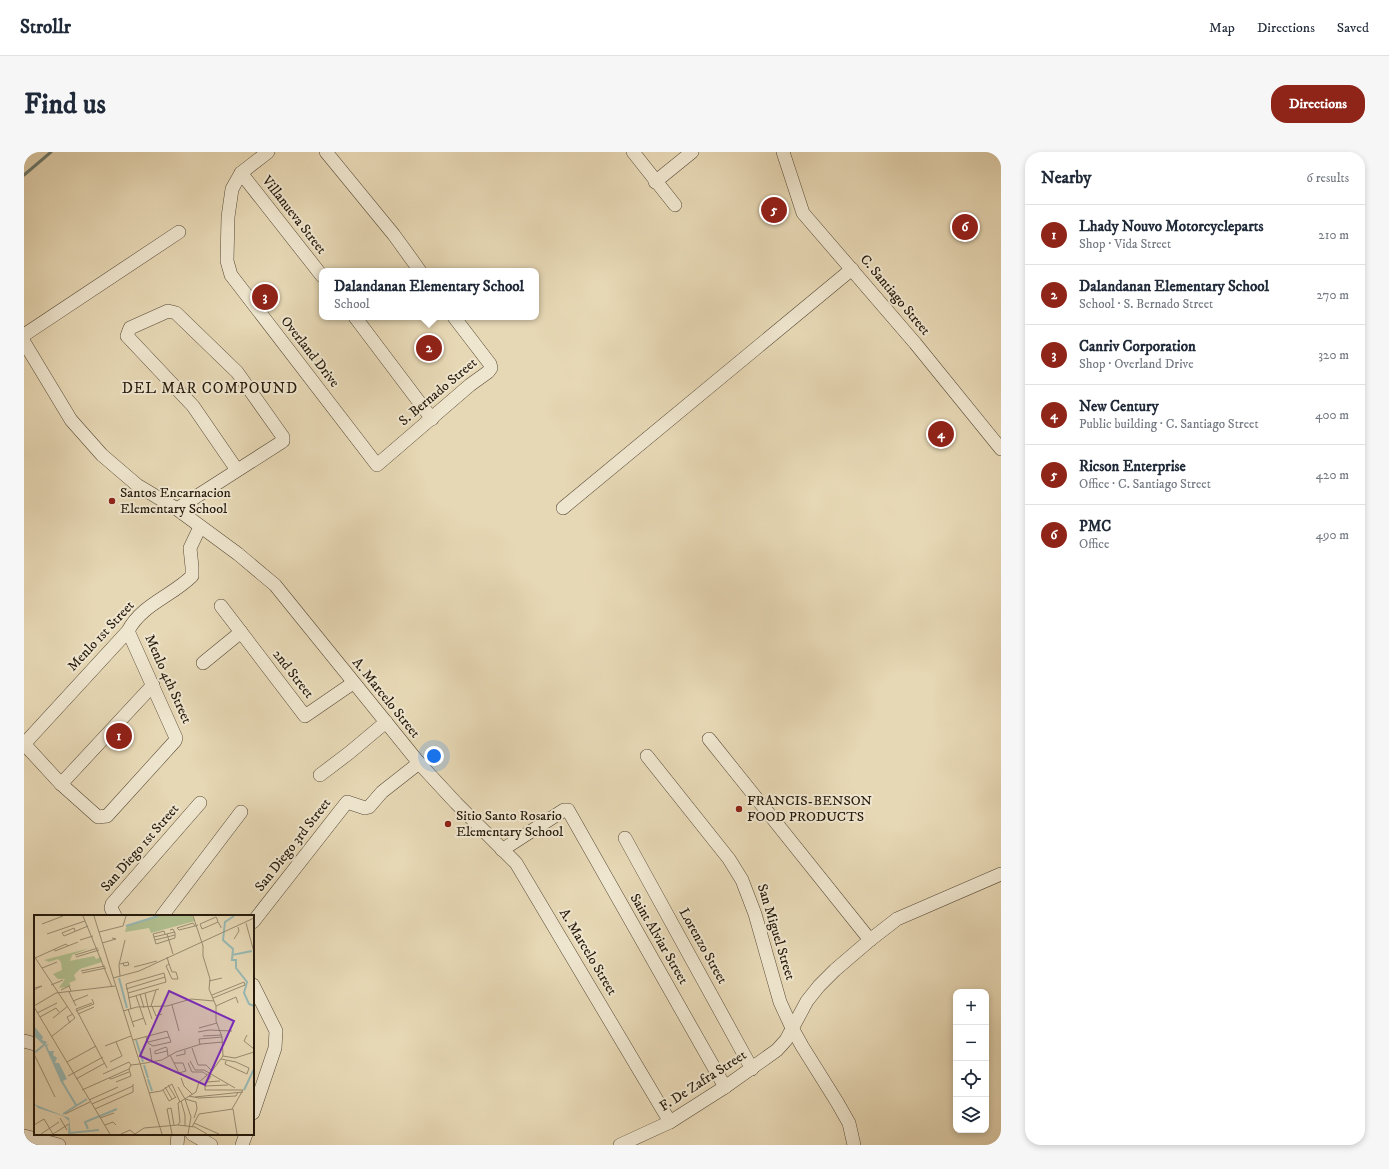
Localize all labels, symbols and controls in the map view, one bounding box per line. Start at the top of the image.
text: Strollr [20,16,71,39]
text: Map [1209,19,1235,37]
text: Directions [1257,19,1315,37]
text: Saved [1337,19,1369,37]
button: Directions [1271,85,1365,123]
text: Find us [24,87,106,122]
text: Nearby [1041,167,1091,189]
text: 6 results [1306,170,1349,186]
street label: Villanueva Street [257,171,331,258]
pin: 5 [761,195,787,225]
pin: 6 [952,212,978,242]
text: Lhady Nouvo Motorcycleparts [1079,217,1264,236]
text: 1 [1052,227,1056,243]
text: 210 m [1318,227,1349,243]
text: Shop · Vida Street [1079,236,1171,252]
street label: C. Santiago Street [856,251,934,339]
popup [319,268,539,320]
text: Dalandanan Elementary School [334,277,524,296]
text: Dalandanan Elementary School [1079,277,1269,296]
pin: 3 [252,282,278,312]
text: 2 [1051,287,1057,303]
text: 270 m [1317,287,1349,303]
text: School [334,296,370,312]
text: School · S. Bernado Street [1079,296,1213,312]
street label: Overland Drive [277,313,344,391]
pin: 2 [416,333,442,363]
text: Canriv Corporation [1079,337,1196,356]
text: 3 [1052,347,1056,363]
text: 320 m [1318,347,1349,363]
street label: S. Bernado Street [395,354,481,430]
text: Shop · Overland Drive [1079,356,1194,372]
district label: DEL MAR COMPOUND [122,379,298,398]
text: New Century [1079,397,1159,416]
text: 4 [1050,407,1058,423]
text: 400 m [1315,407,1349,423]
text: Public building · C. Santiago Street [1079,416,1259,432]
pin: 4 [928,419,954,449]
text: Ricson Enterprise [1079,457,1186,476]
text: 5 [1051,467,1057,483]
text: 420 m [1316,467,1349,483]
text: Office · C. Santiago Street [1079,476,1211,492]
place label: Santos Encarnacion Elementary School [120,484,232,518]
marker: Santos Encarnacion Elementary School [107,496,117,506]
text: PMC [1079,517,1111,536]
text: 6 [1051,527,1057,543]
text: 490 m [1315,527,1349,543]
text: Office [1079,536,1109,552]
street label: Menlo 1st Street [64,597,139,675]
street label: Menlo 4th Street [140,632,196,727]
street label: 2nd Street [268,646,318,702]
street label: A. Marcelo Street [348,654,424,742]
pin: 1 [106,721,132,751]
your location [424,746,444,766]
place label: FRANCIS-BENSON FOOD PRODUCTS [747,792,873,826]
street label: San Diego 3rd Street [251,794,335,895]
street label: San Diego 1st Street [97,800,183,896]
marker: FRANCIS-BENSON FOOD PRODUCTS [734,804,744,814]
place label: Sitio Santo Rosario Elementary School [456,807,564,841]
marker: Sitio Santo Rosario Elementary School [443,819,453,829]
street label: San Miguel Street [753,882,799,983]
street label: Saint Alviar Street [626,890,692,988]
street label: A. Marcelo Street [555,905,621,999]
street label: Lorenzo Street [675,905,732,988]
inset map [34,915,254,1135]
map controls [953,989,989,1133]
button: + [953,989,989,1025]
button: − [953,1025,989,1061]
street label: F. De Zafra Street [656,1046,750,1116]
button: locate [953,1061,989,1097]
button: layers [953,1097,989,1133]

